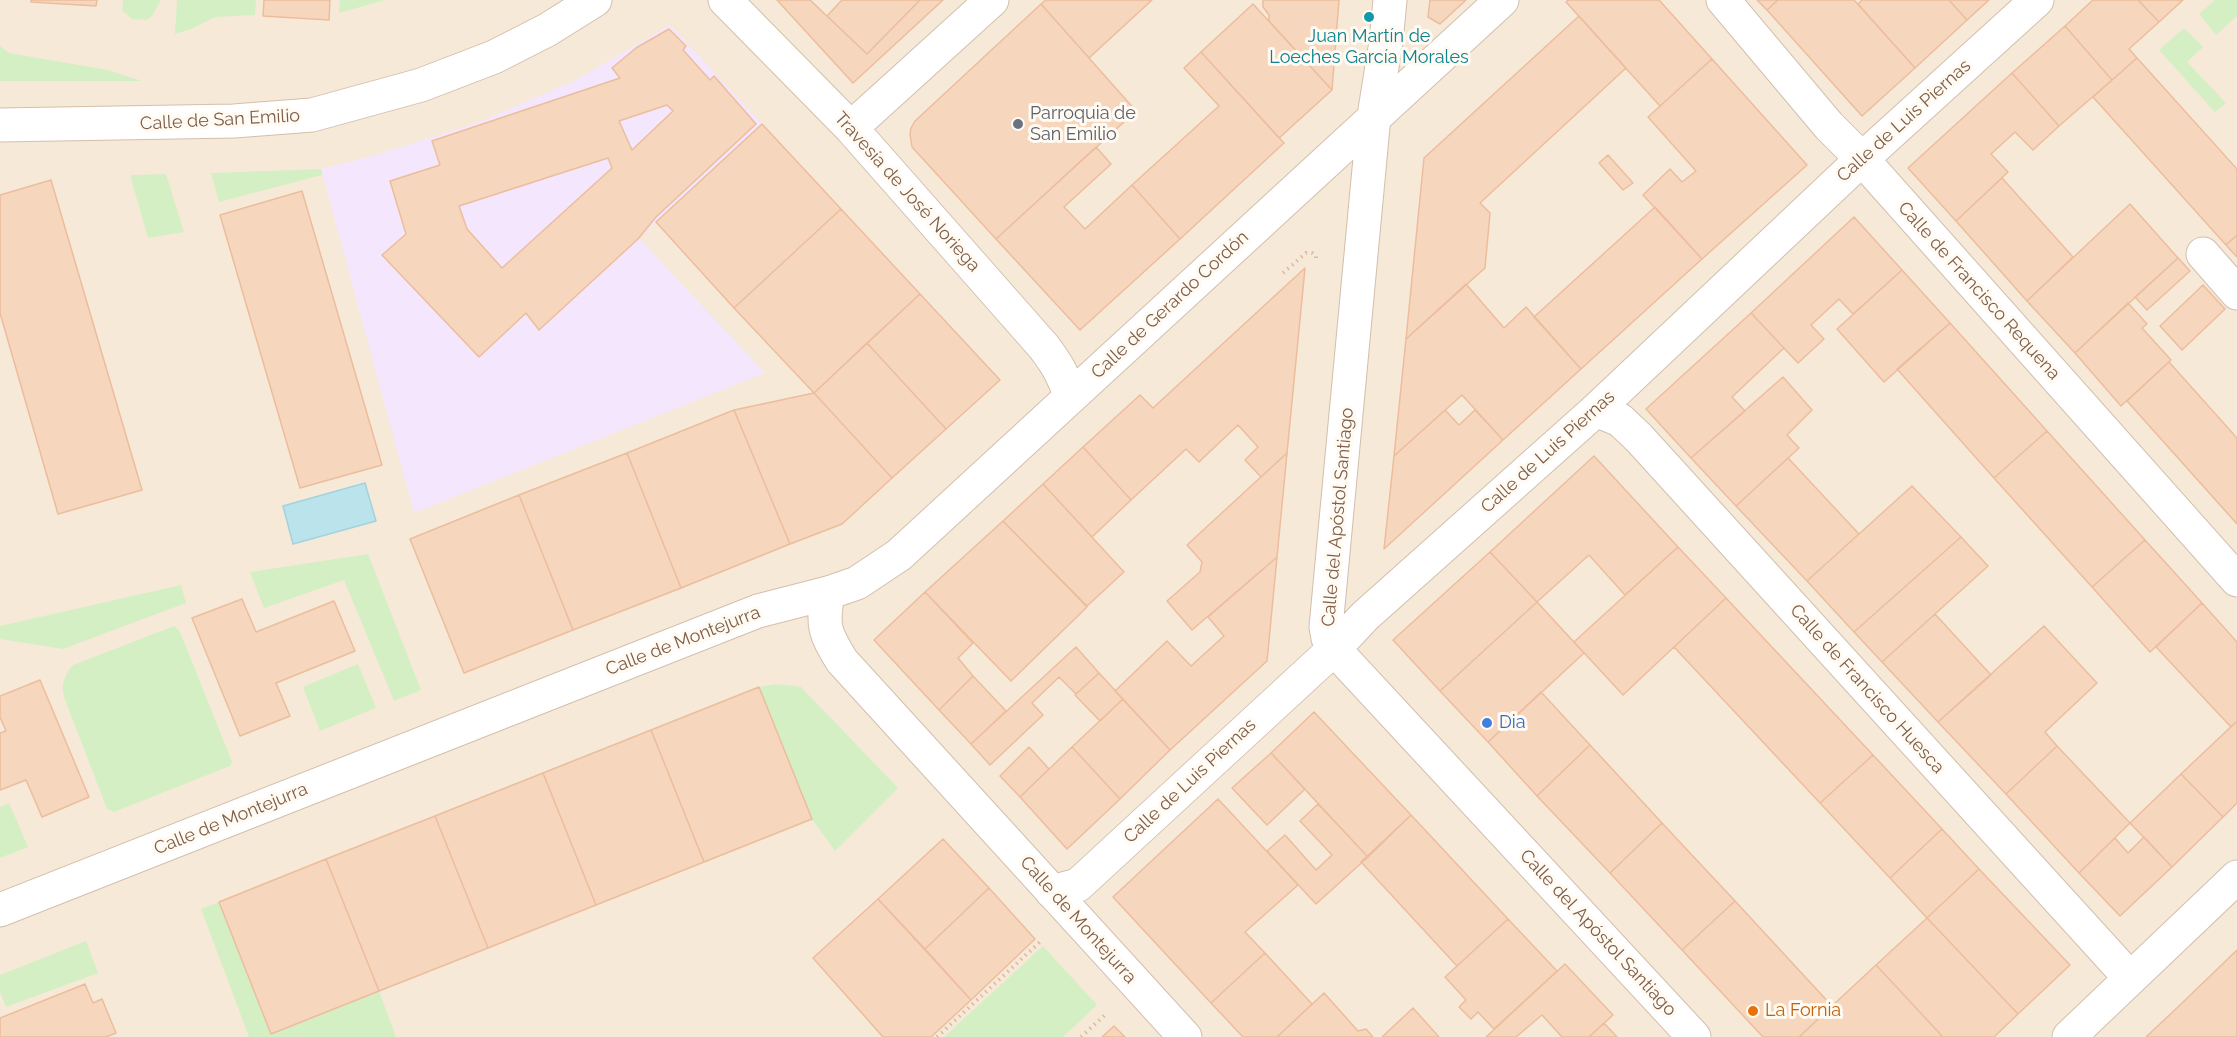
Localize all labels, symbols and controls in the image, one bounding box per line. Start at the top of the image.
marker: Juan Martín de Loeches García Morales [1362,10,1376,24]
place label: Juan Martín de Loeches García Morales [1269,26,1469,68]
street label: Calle de Luis Piernas [1833,55,1975,187]
place label: Parroquia de San Emilio [1030,103,1136,146]
street label: Calle de San Emilio [139,105,301,135]
street label: Travesía de José Noriega [830,108,984,276]
marker: Parroquia de San Emilio [1011,117,1025,131]
street label: Calle de Francisco Requena [1893,197,2065,385]
street label: Calle de Gerardo Cordón [1087,226,1253,384]
street label: Calle de Luis Piernas [1477,386,1619,518]
street label: Calle del Apóstol Santiago [1318,407,1358,627]
street label: Calle de Francisco Huesca [1785,600,1949,778]
street label: Calle de Montejurra [603,602,763,680]
place label: Dia [1499,712,1526,734]
street label: Calle de Luis Piernas [1119,714,1261,848]
marker: Dia [1480,716,1494,730]
street label: Calle de Montejurra [151,778,311,860]
street label: Calle del Apóstol Santiago [1515,845,1681,1021]
street label: Calle de Montejurra [1015,852,1141,988]
place label: La Fornia [1765,1000,1841,1022]
marker: La Fornia [1746,1004,1760,1018]

